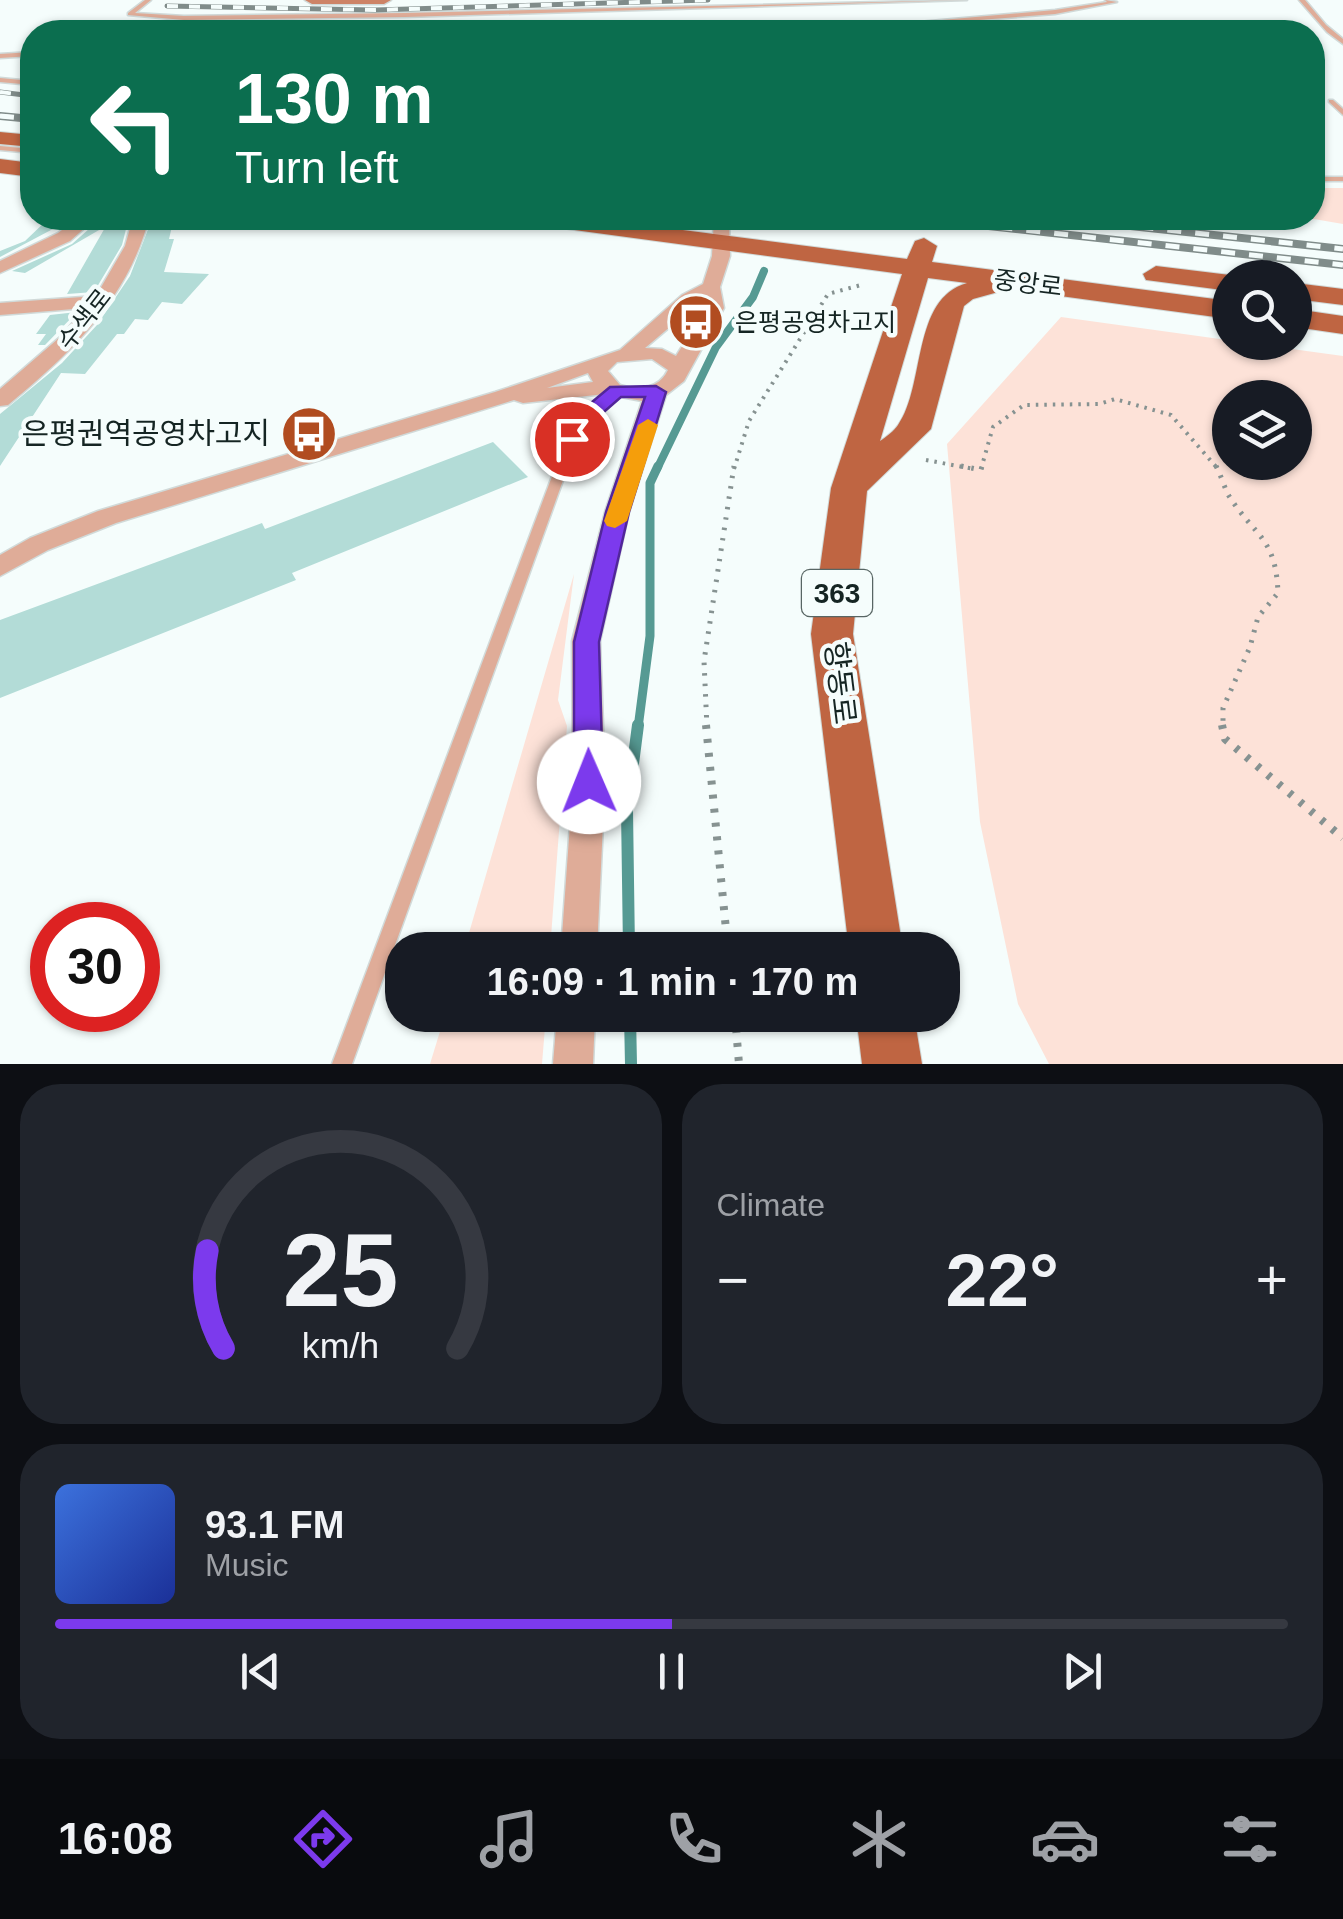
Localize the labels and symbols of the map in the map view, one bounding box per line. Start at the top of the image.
street label: 중앙로 [992,265,1064,301]
street label: 수색로 [52,283,116,355]
bus stop icon: 은평공영차고지 [666,292,726,352]
place label: 은평공영차고지 [735,308,896,336]
pin [530,397,615,482]
bus stop icon: 은평권역공영차고지 [279,404,339,464]
place label: 은평권역공영차고지 [22,417,270,450]
road number: 363 [802,570,872,616]
street label: 향동로 [819,640,862,726]
position arrow [537,730,641,834]
speed limit sign: 30 [30,902,160,1032]

